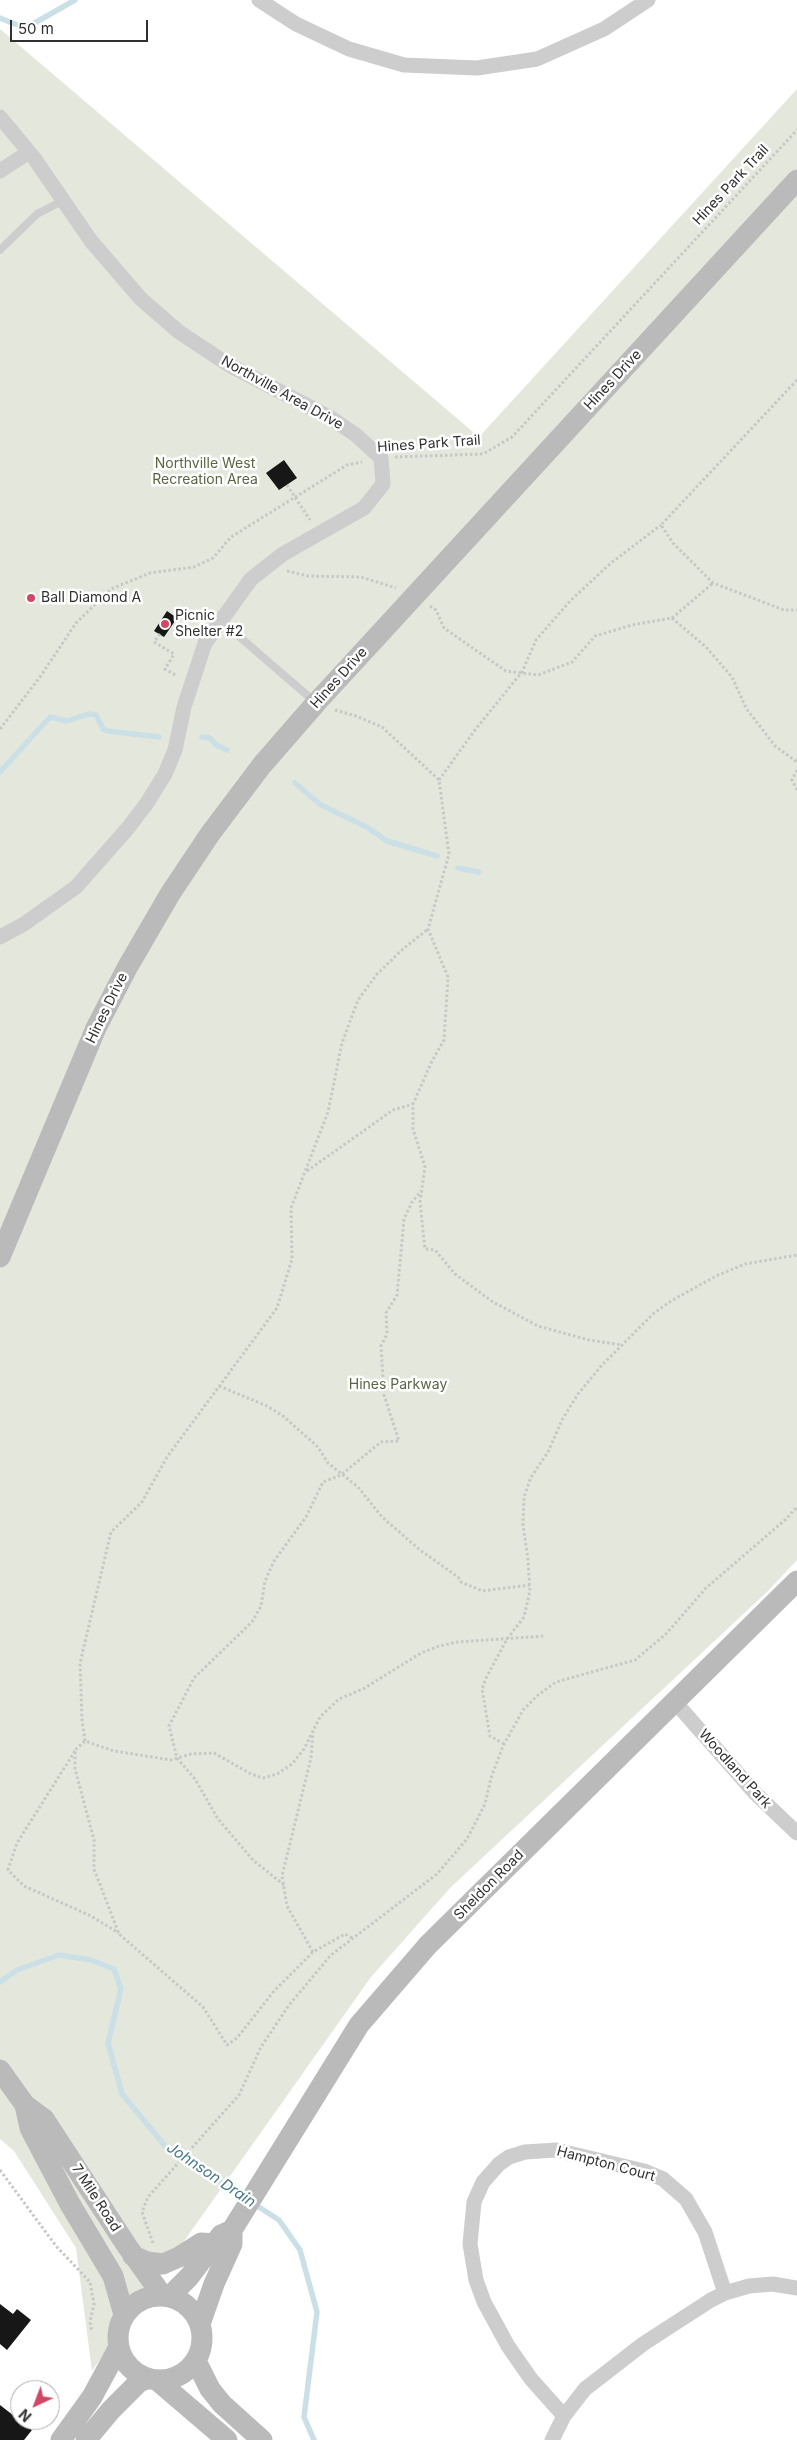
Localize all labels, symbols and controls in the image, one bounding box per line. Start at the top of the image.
scale bar [12,10,150,42]
text: 50 m [18,19,54,38]
street label: Hines Park Trail [690,141,772,229]
street label: Hines Drive [581,346,645,414]
street label: Northville Area Drive [218,353,346,433]
street label: Hines Park Trail [377,432,481,456]
park label: Northville West Recreation Area [152,456,258,488]
place label: Ball Diamond A [41,590,141,606]
marker: Ball Diamond A [25,592,37,604]
place label: Picnic Shelter #2 [175,608,243,640]
marker: Picnic Shelter #2 [159,618,171,630]
street label: Hines Drive [307,644,371,712]
street label: Hines Drive [83,970,131,1046]
park label: Hines Parkway [349,1377,447,1393]
street label: Woodland Park [695,1726,775,1812]
street label: Sheldon Road [451,1847,527,1923]
water label: Johnson Drain [163,2139,259,2211]
street label: Hampton Court [555,2143,657,2185]
street label: 7 Mile Road [68,2161,124,2235]
north arrow [10,2380,60,2430]
text: N [15,2406,35,2425]

